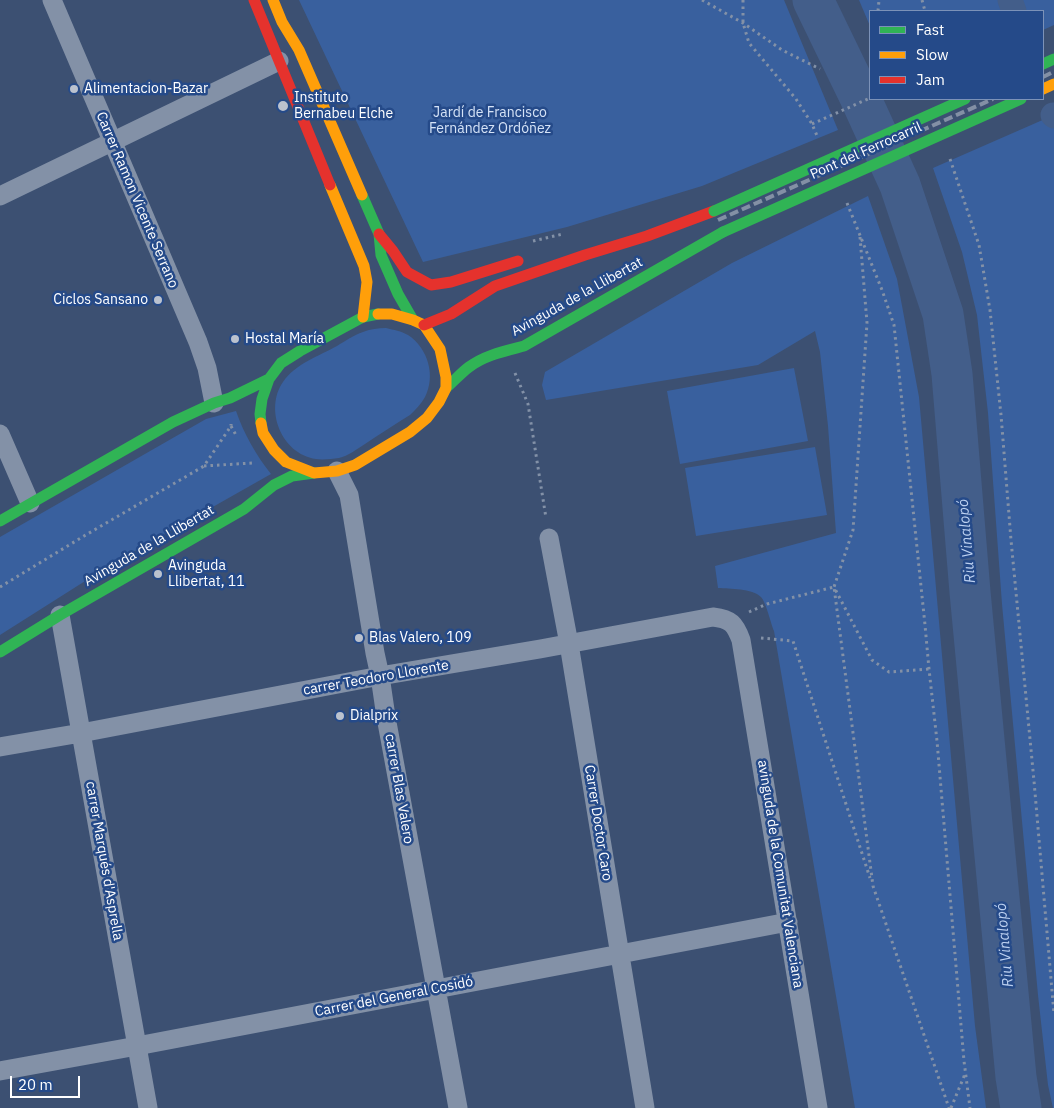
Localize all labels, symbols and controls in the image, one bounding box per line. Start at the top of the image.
legend [869,10,1044,100]
text: Fast [916,20,944,39]
text: Slow [916,45,949,64]
text: Jam [916,70,945,89]
place label: Alimentacion-Bazar [84,81,208,97]
marker: Alimentacion-Bazar [68,83,80,95]
place label: Instituto Bernabeu Elche [294,90,393,122]
marker: Instituto Bernabeu Elche [276,99,290,113]
park label: Jardí de Francisco Fernández Ordóñez [429,105,551,138]
street label: Carrer Ramon Vicente Serrano [92,109,182,291]
street label: Pont del Ferrocarril [808,119,924,183]
street label: Avinguda de la Llibertat [508,254,646,340]
place label: Ciclos Sansano [53,292,148,308]
marker: Ciclos Sansano [152,294,164,306]
place label: Hostal María [245,331,324,347]
marker: Hostal María [229,333,241,345]
water label: Riu Vinalopó [954,498,980,584]
street label: Avinguda de la Llibertat [81,502,217,590]
place label: Avinguda Llibertat, 11 [168,558,245,590]
marker: Avinguda Llibertat, 11 [152,568,164,580]
place label: Blas Valero, 109 [369,630,472,646]
marker: Blas Valero, 109 [353,632,365,644]
street label: carrer Teodoro Llorente [302,657,450,699]
place label: Dialprix [350,708,398,724]
marker: Dialprix [334,710,346,722]
street label: carrer Blas Valero [381,733,417,845]
street label: avinguda de la Comunitat Valenciana [754,759,806,989]
street label: Carrer Doctor Caro [581,764,615,882]
street label: carrer Marqués d'Asprella [82,780,126,942]
water label: Riu Vinalopó [992,902,1018,988]
street label: Carrer del General Cosidó [313,973,475,1021]
scale bar [12,1066,82,1098]
text: 20 m [18,1075,53,1094]

